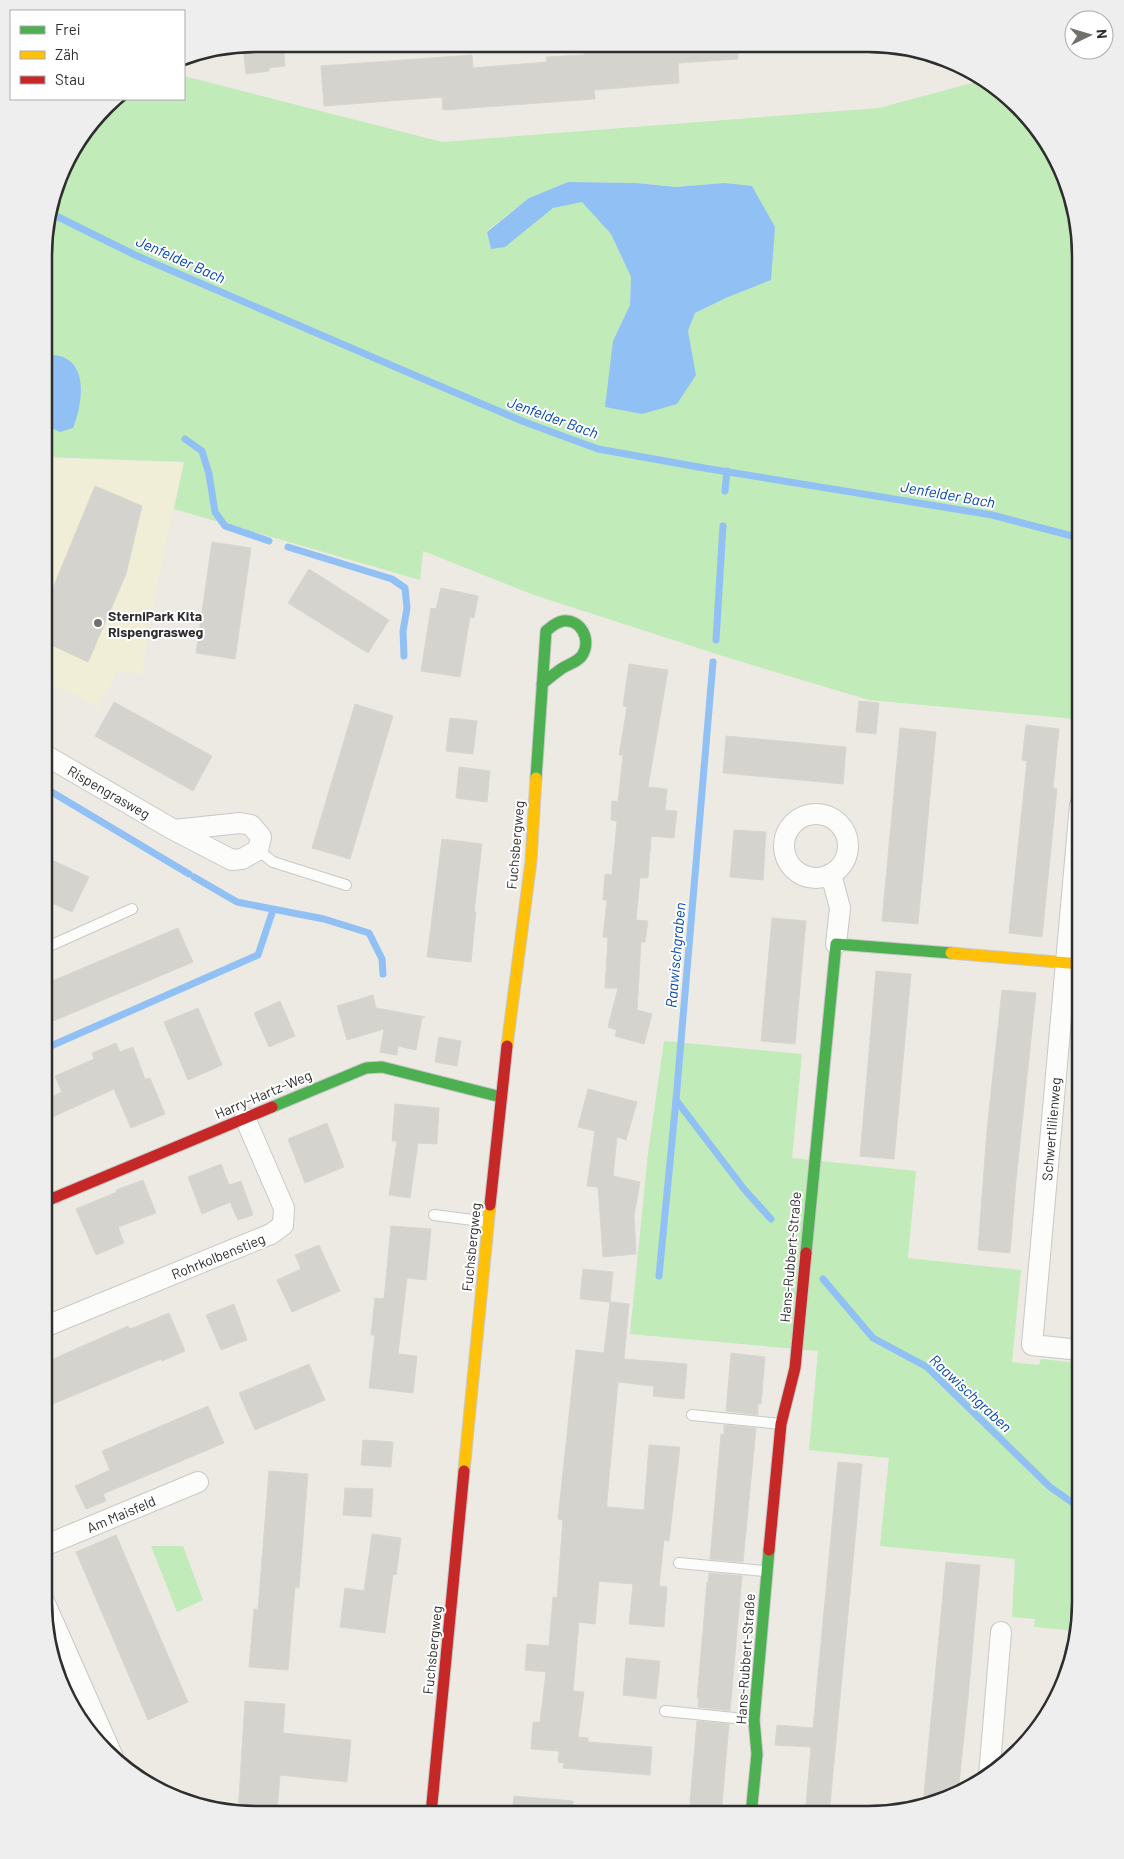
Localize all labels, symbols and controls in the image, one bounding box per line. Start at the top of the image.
legend [10,10,185,100]
north arrow [1064,10,1114,60]
text: Frei [55,20,81,38]
text: N [1094,28,1111,39]
text: Zäh [55,45,79,63]
text: Stau [55,70,85,88]
water label: Jenfelder Bach [134,231,229,287]
water label: Jenfelder Bach [505,392,601,442]
water label: Jenfelder Bach [899,477,997,511]
place label: SterniPark Kita Rispengrasweg [108,607,204,640]
marker: SterniPark Kita Rispengrasweg [92,617,104,629]
street label: Rispengrasweg [65,762,153,822]
street label: Fuchsbergweg [503,800,527,890]
water label: Raawischgraben [661,901,689,1008]
street label: Harry-Hartz-Weg [212,1066,314,1122]
street label: Schwertlilienweg [1038,1077,1064,1181]
street label: Hans-Rubbert-Straße [776,1191,804,1323]
street label: Fuchsbergweg [458,1202,484,1292]
street label: Rohrkolbenstieg [169,1230,267,1282]
water label: Raawischgraben [926,1350,1016,1436]
street label: Am Maisfeld [84,1492,158,1536]
street label: Hans-Rubbert-Straße [732,1593,758,1725]
street label: Fuchsbergweg [419,1605,445,1695]

